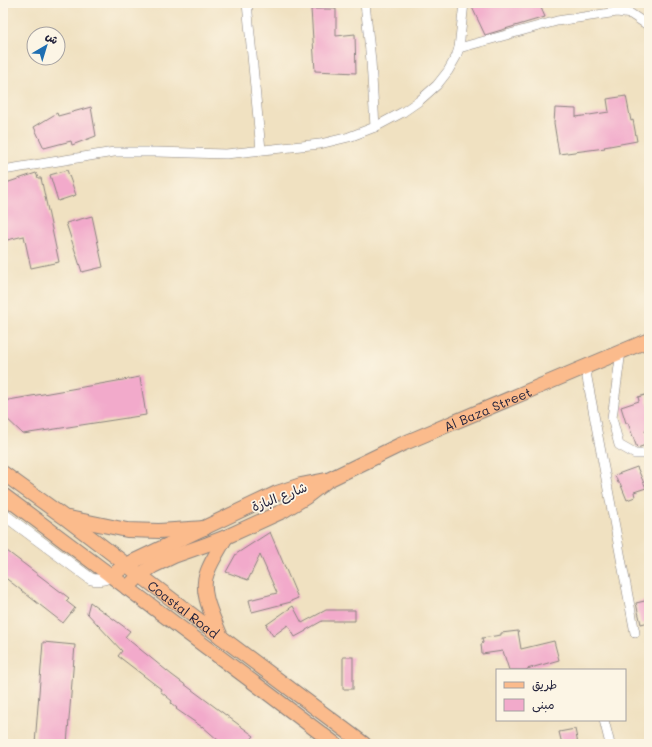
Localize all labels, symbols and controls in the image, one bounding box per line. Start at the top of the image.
north arrow [26,26,66,66]
text: ش [43,28,62,47]
street label: Al Baza Street [441,382,534,434]
street label: شارع البازة [249,478,310,516]
street label: Coastal Road [145,576,223,641]
legend [496,669,626,721]
text: طريق [532,676,557,692]
text: مبنى [532,696,555,713]

